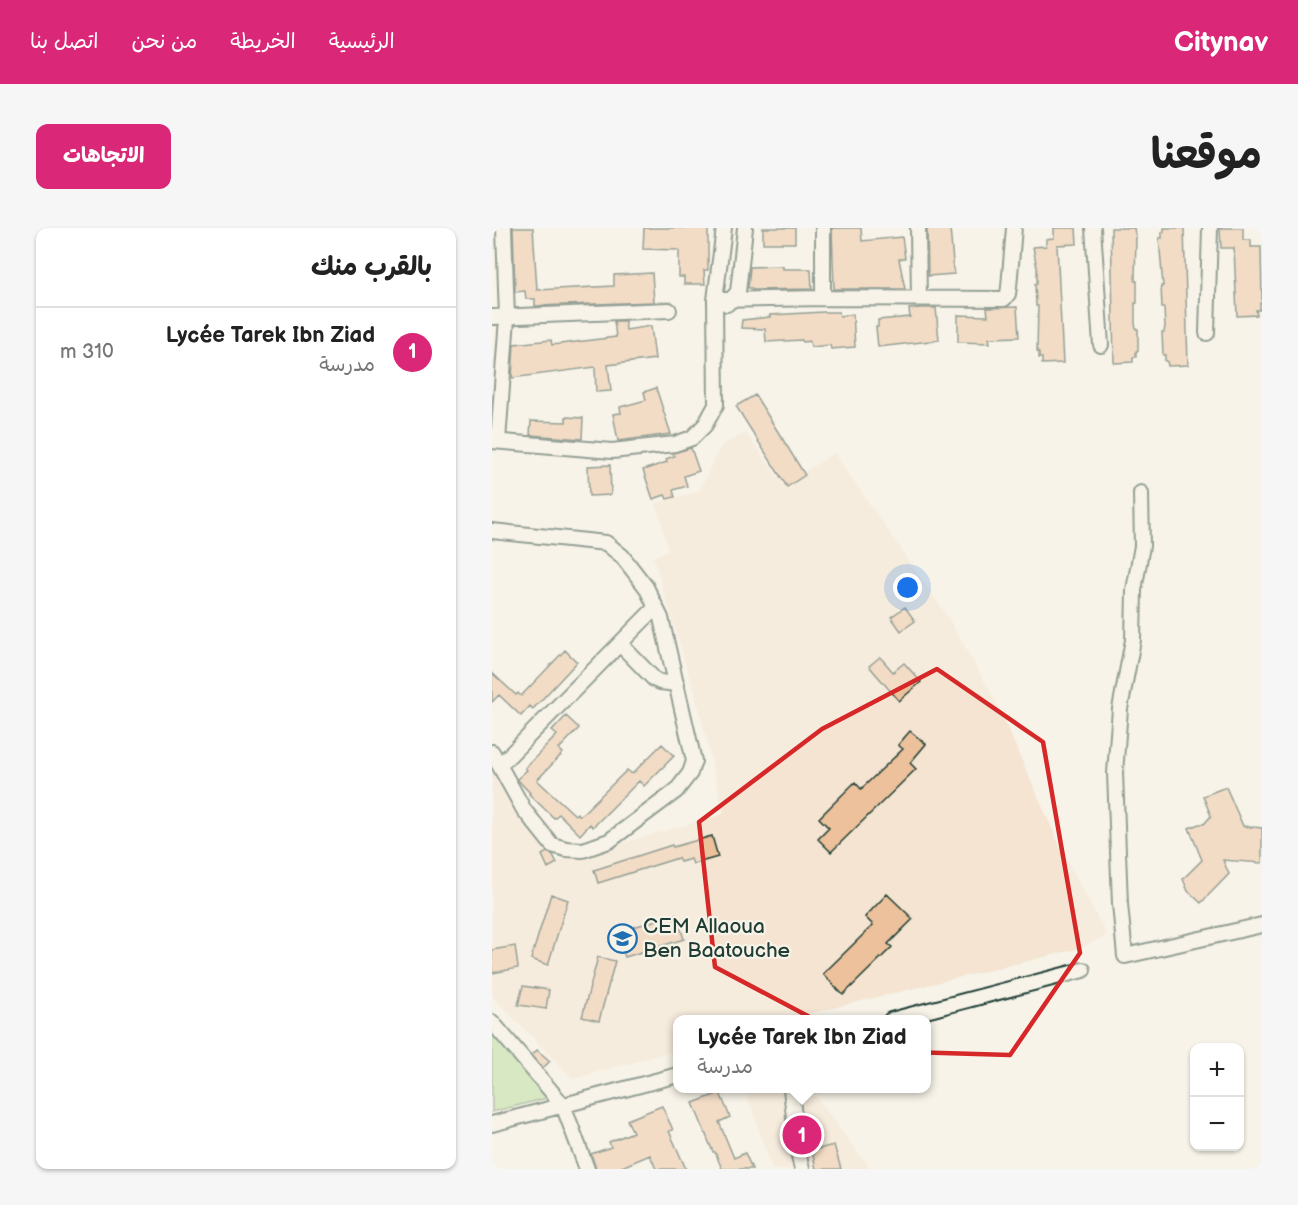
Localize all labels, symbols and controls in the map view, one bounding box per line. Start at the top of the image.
text: Citynav [1174,26,1268,59]
text: اتصل بنا [30,29,98,54]
text: من نحن [131,29,197,54]
text: الخريطة [230,29,296,54]
text: الرئيسية [329,29,395,54]
button: الاتجاهات [36,124,171,189]
text: موقعنا [1151,130,1262,181]
text: بالقرب منك [311,252,432,283]
text: Lycée Tarek Ibn Ziad [166,322,375,349]
text: 310 m [60,340,114,364]
text: 1 [408,340,417,364]
text: مدرسة [319,353,375,377]
your location [893,573,922,602]
place label: CEM Allaoua Ben Baatouche [643,914,790,963]
school or university icon: CEM Allaoua Ben Baatouche [606,922,638,954]
popup [673,1015,931,1093]
text: Lycée Tarek Ibn Ziad [697,1024,907,1051]
map controls [1190,1043,1244,1151]
button: + [1190,1043,1244,1097]
text: مدرسة [697,1055,753,1079]
button: − [1190,1097,1244,1151]
pin: 1 [782,1112,822,1158]

